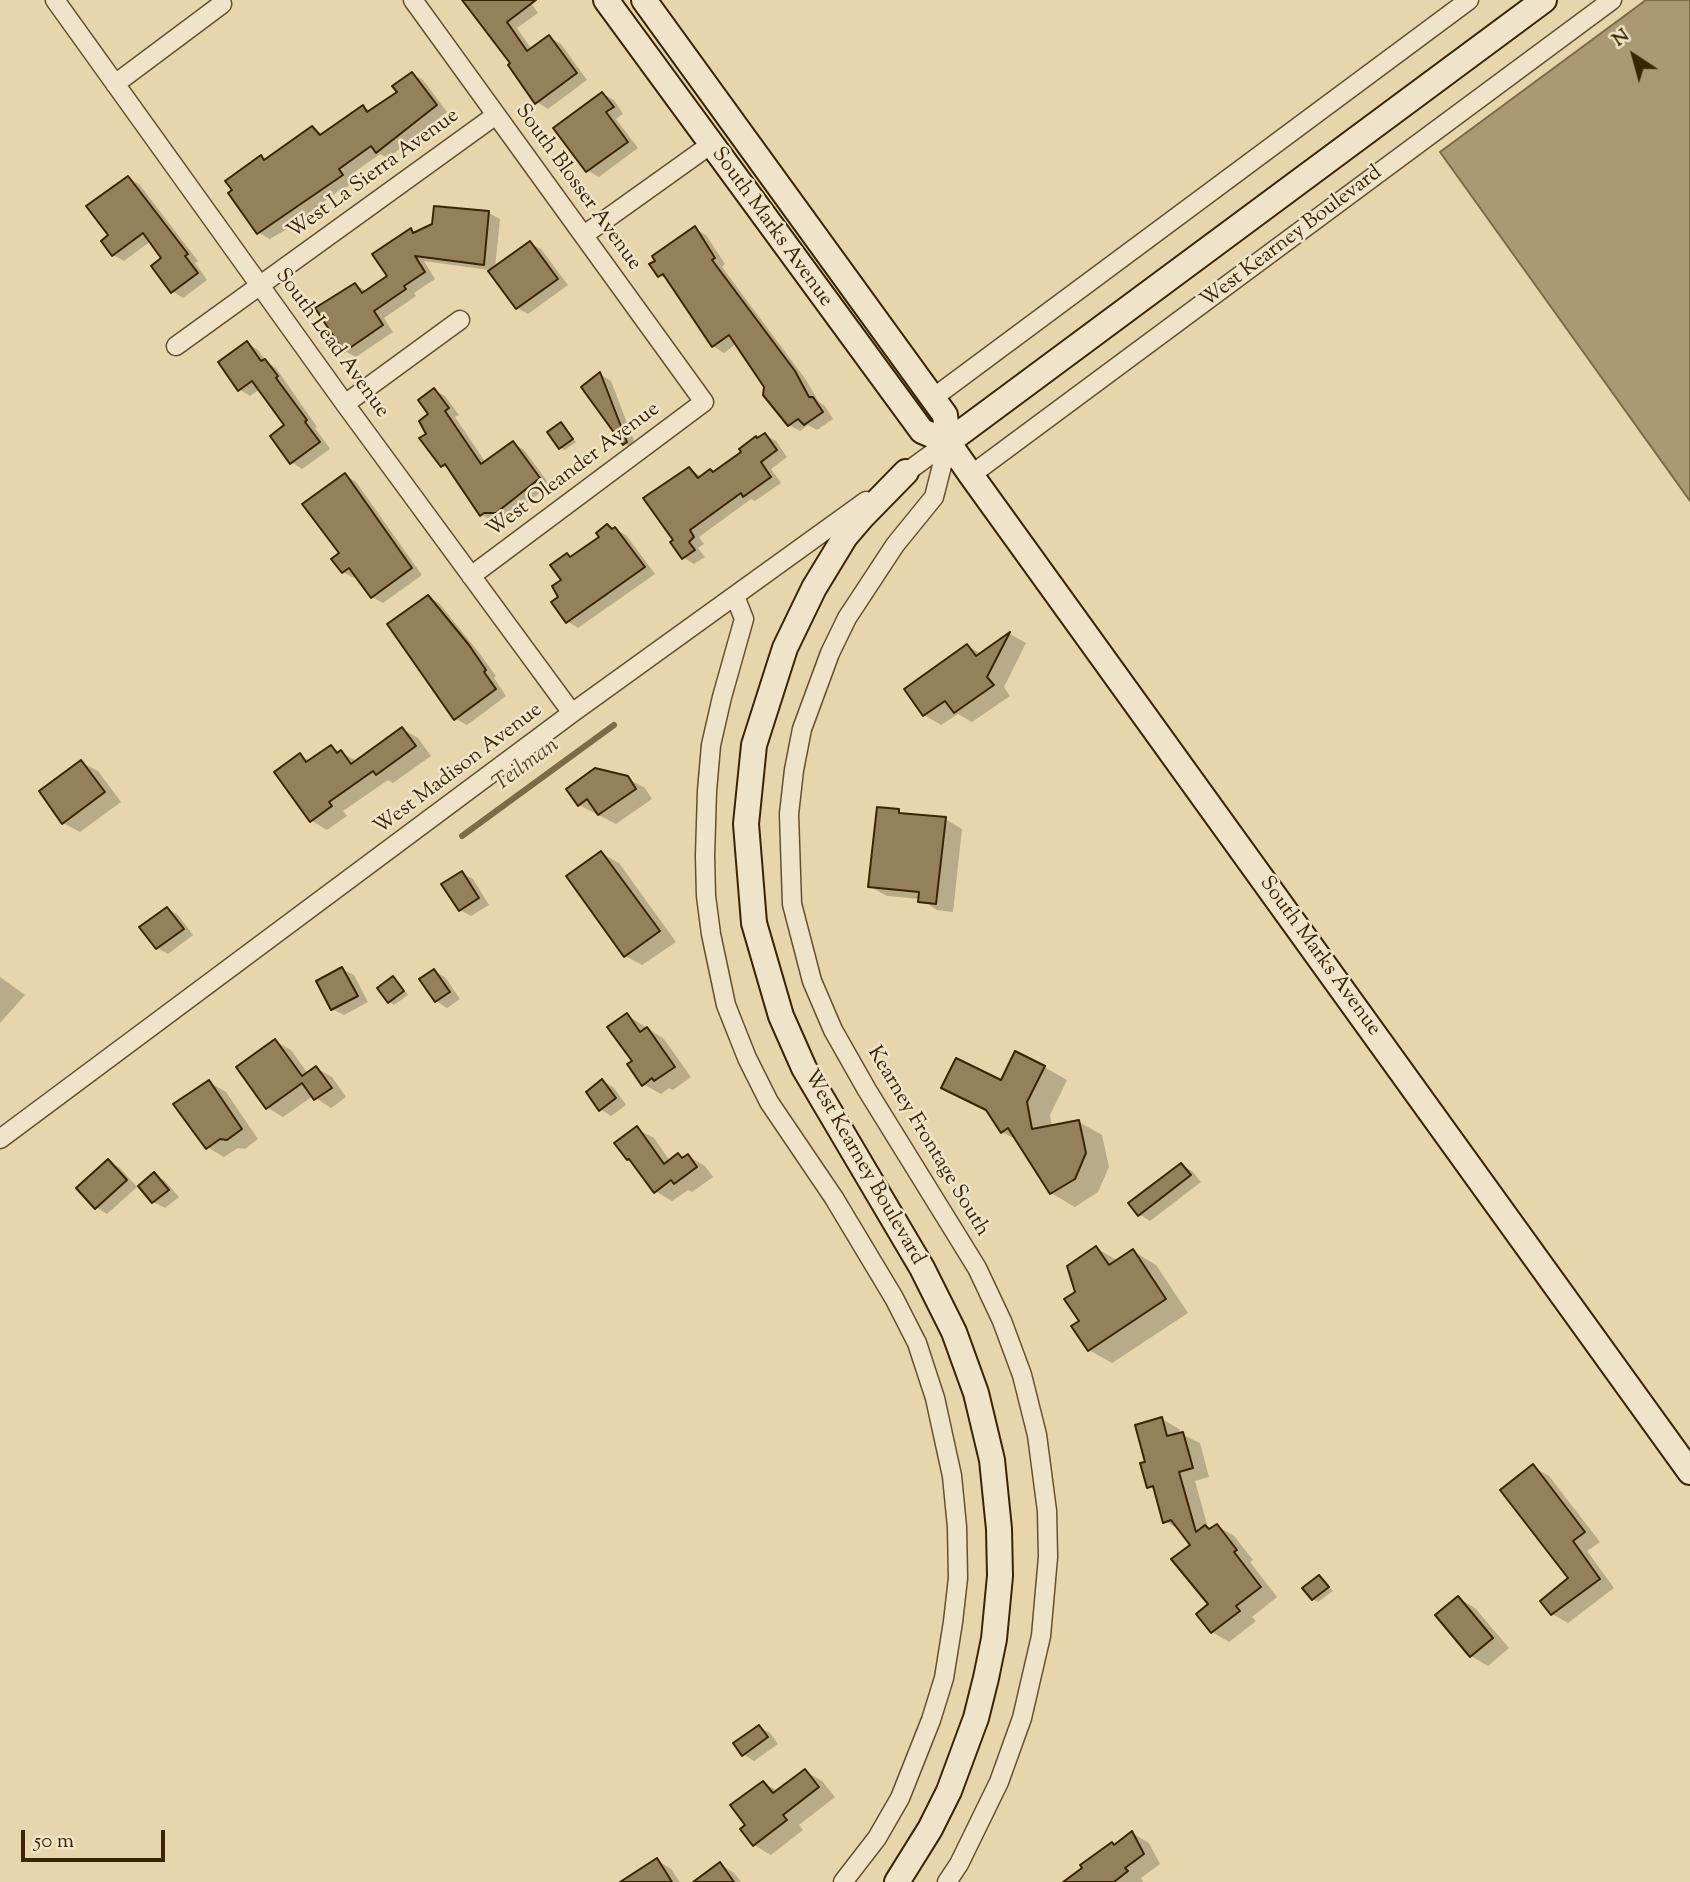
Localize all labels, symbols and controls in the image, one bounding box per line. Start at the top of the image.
north arrow [1599,21,1669,91]
text: N [1607,23,1635,54]
street label: South Blosser Avenue [508,100,646,276]
street label: West La Sierra Avenue [283,104,465,246]
street label: South Marks Avenue [705,143,837,313]
street label: West Kearney Boulevard [1196,161,1388,315]
street label: South Lead Avenue [268,264,394,424]
street label: West Oleander Avenue [483,398,665,544]
street label: West Madison Avenue [370,698,548,842]
water label: Teilman [489,733,565,799]
street label: South Marks Avenue [1253,872,1385,1042]
street label: Kearney Frontage South [860,1042,994,1242]
street label: West Kearney Boulevard [797,1066,929,1270]
scale bar [24,1815,168,1859]
text: 50 m [34,1827,74,1857]

